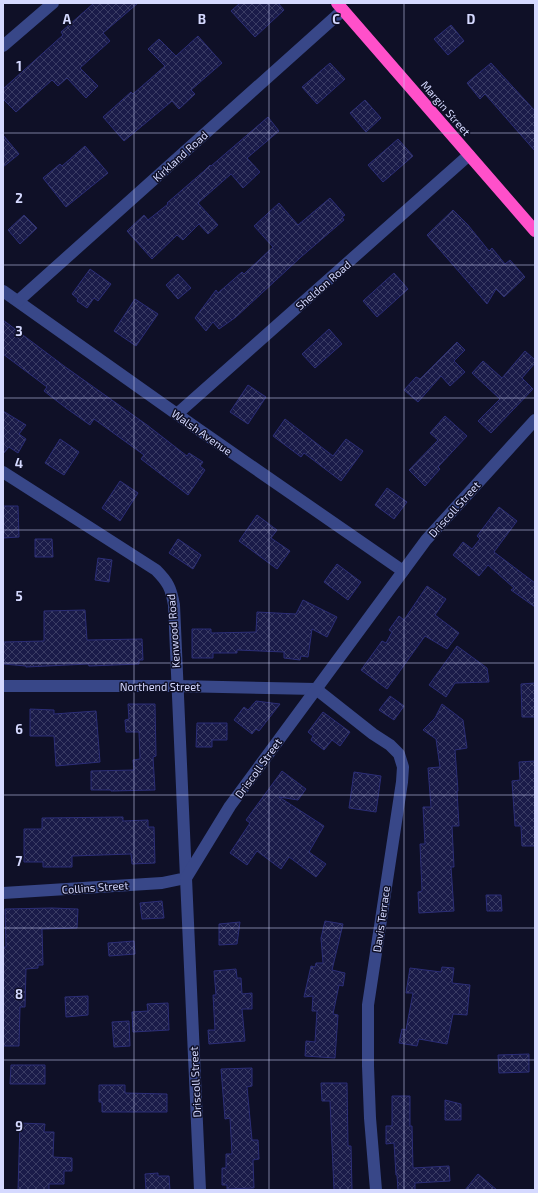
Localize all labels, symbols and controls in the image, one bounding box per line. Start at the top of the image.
text: A [63,11,72,27]
text: B [198,11,206,27]
text: C [332,11,340,27]
text: D [467,11,476,27]
text: 1 [16,58,22,74]
street label: Margin Street [419,78,473,138]
street label: Kirkland Road [150,128,210,184]
text: 2 [15,190,23,206]
street label: Sheldon Road [293,258,353,312]
text: 3 [15,323,23,339]
street label: Walsh Avenue [169,406,235,458]
text: 4 [15,455,23,471]
street label: Driscoll Street [425,478,483,540]
text: 5 [15,588,23,604]
street label: Kenwood Road [164,593,182,669]
street label: Northend Street [120,680,200,693]
text: 6 [15,721,23,737]
street label: Driscoll Street [232,736,284,800]
text: 7 [16,853,23,869]
street label: Collins Street [61,878,129,896]
street label: Davis Terrace [370,885,392,953]
text: 8 [15,986,23,1002]
street label: Driscoll Street [187,1046,203,1118]
text: 9 [15,1118,23,1134]

